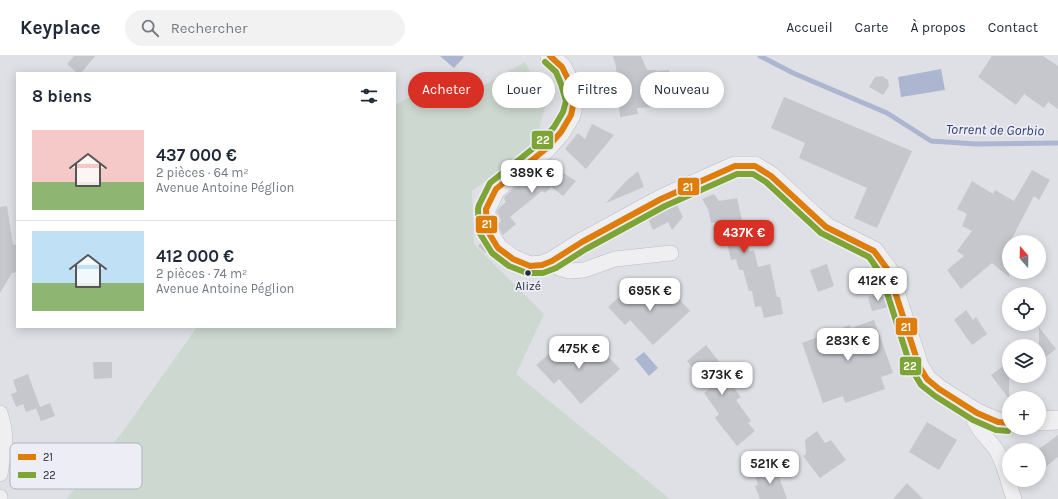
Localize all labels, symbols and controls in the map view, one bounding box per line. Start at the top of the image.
search box [125,10,405,46]
text: Keyplace [20,17,101,39]
icon: search [139,17,161,39]
text: Rechercher [171,19,247,37]
text: Accueil [786,19,833,36]
text: Carte [855,19,888,36]
text: À propos [910,19,966,36]
text: Contact [988,19,1038,36]
chip: Acheter [408,72,484,108]
chip: Louer [492,72,555,108]
chip: Filtres [563,72,632,108]
chip: Nouveau [640,72,724,108]
icon: filters [358,85,380,107]
text: 8 biens [32,86,92,106]
water label: Torrent de Gorbio [946,121,1044,139]
line badge: 22 [531,130,554,150]
text: 22 [536,134,550,147]
text: 437 000 € [156,145,237,165]
icon: home [64,146,112,194]
pin: 389K € [499,160,565,194]
text: 2 pièces · 64 m² [156,165,249,180]
text: 389K € [510,165,554,180]
line badge: 21 [677,177,700,196]
text: Avenue Antoine Péglion [156,180,294,195]
text: 21 [683,181,693,194]
line badge: 21 [475,215,498,234]
text: 21 [482,218,492,231]
pin: 437K € [711,220,777,254]
text: 437K € [723,225,765,240]
north arrow [1002,235,1046,279]
map controls [1002,235,1046,487]
text: 412 000 € [156,246,234,266]
icon: home [64,247,112,295]
text: 2 pièces · 74 m² [156,266,247,281]
marker: Alizé [523,268,533,278]
pin: 412K € [845,268,911,302]
text: 412K € [858,273,898,288]
pin: 695K € [617,278,683,312]
place label: Alizé [515,279,541,293]
text: Avenue Antoine Péglion [156,281,294,296]
text: 695K € [628,283,672,298]
button: locate [1002,287,1046,331]
line badge: 21 [895,317,918,336]
text: 21 [901,321,911,334]
pin: 283K € [815,328,881,362]
text: 283K € [826,333,870,348]
pin: 475K € [546,336,612,370]
button: layers [1002,339,1046,383]
text: 475K € [558,341,600,356]
line badge: 22 [899,356,922,376]
text: 22 [903,360,917,373]
pin: 373K € [689,362,755,396]
text: 373K € [701,367,743,382]
button: + [1002,391,1046,435]
legend [10,443,142,489]
button: − [1002,443,1046,487]
text: 21 [43,451,53,464]
pin: 521K € [737,451,803,485]
text: 521K € [750,456,790,471]
text: 22 [43,469,56,482]

